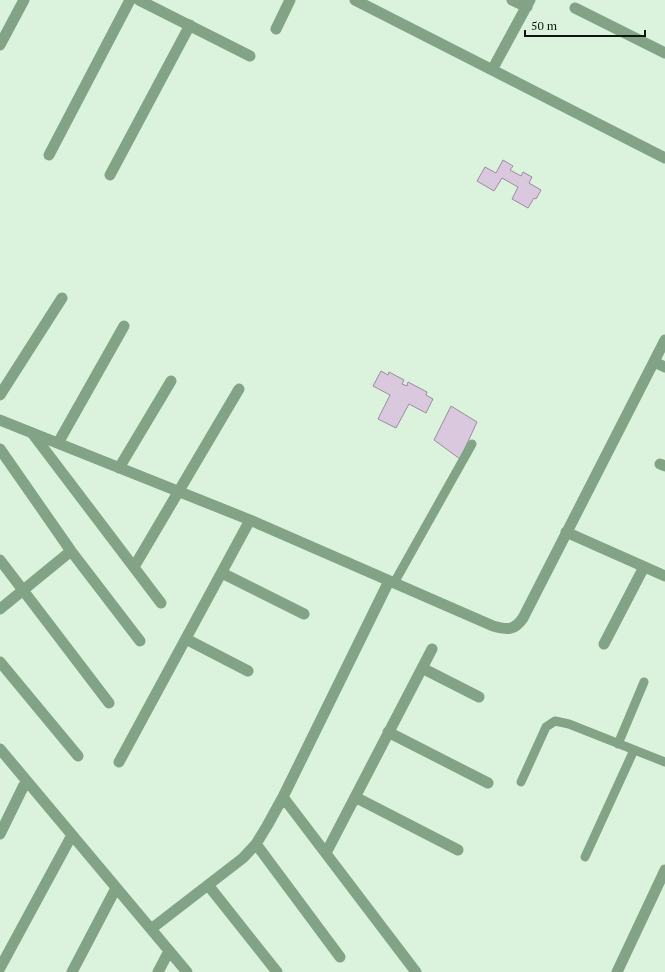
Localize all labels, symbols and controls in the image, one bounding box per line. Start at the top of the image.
scale bar [525,12,645,38]
text: 50 m [531,18,558,33]

